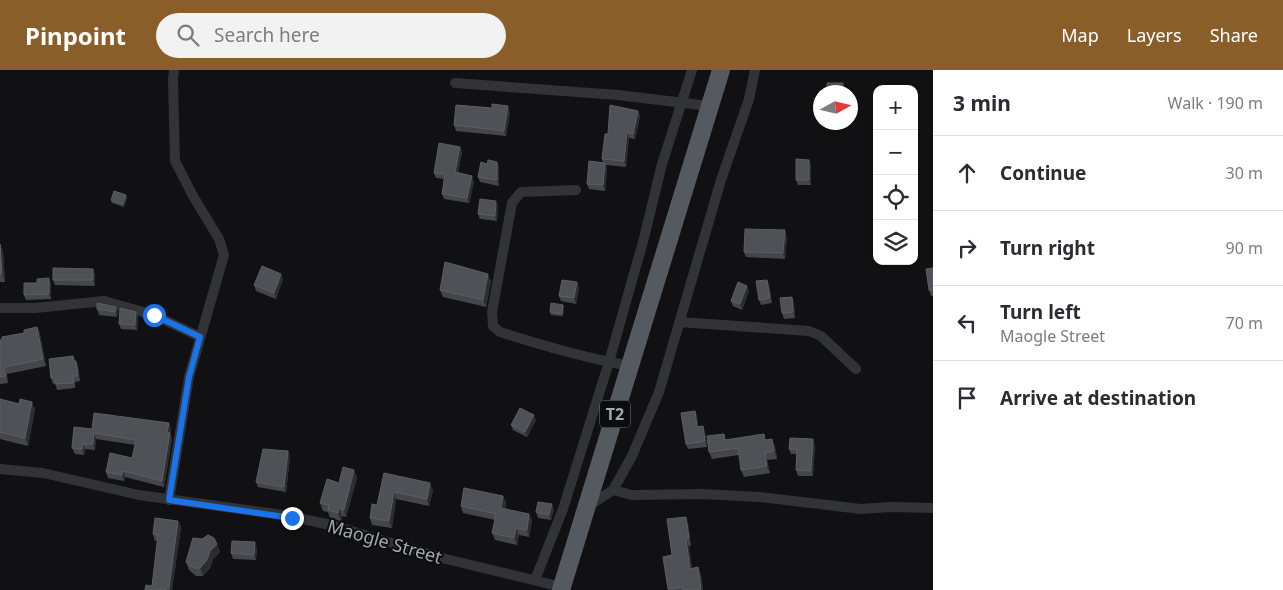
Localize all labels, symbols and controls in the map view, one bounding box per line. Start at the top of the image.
search box [156,13,506,58]
text: Pinpoint [25,19,126,52]
icon: search [174,21,202,49]
text: Search here [214,22,320,48]
text: Map [1061,23,1099,47]
text: Layers [1127,23,1182,47]
text: Share [1210,23,1258,47]
north arrow [813,85,858,130]
map controls [873,85,918,265]
button: + [873,85,918,130]
text: 3 min [953,89,1011,117]
text: Walk · 190 m [1168,92,1263,114]
button: − [873,130,918,175]
icon: ahead [953,159,981,187]
text: Continue [1000,160,1086,186]
text: 30 m [1226,162,1263,184]
button: locate [873,175,918,220]
button: layers [873,220,918,265]
icon: right [953,234,981,262]
text: Turn right [1000,235,1095,261]
text: 90 m [1226,237,1263,259]
text: Turn left [1000,299,1081,325]
route start [143,304,166,327]
icon: left [953,309,981,337]
text: 70 m [1226,312,1263,334]
text: Maogle Street [1000,325,1105,347]
icon: arrive [953,384,981,412]
text: Arrive at destination [1000,385,1196,411]
road number: T2 [600,400,630,428]
route end [281,507,304,530]
street label: Maogle Street [325,513,446,569]

